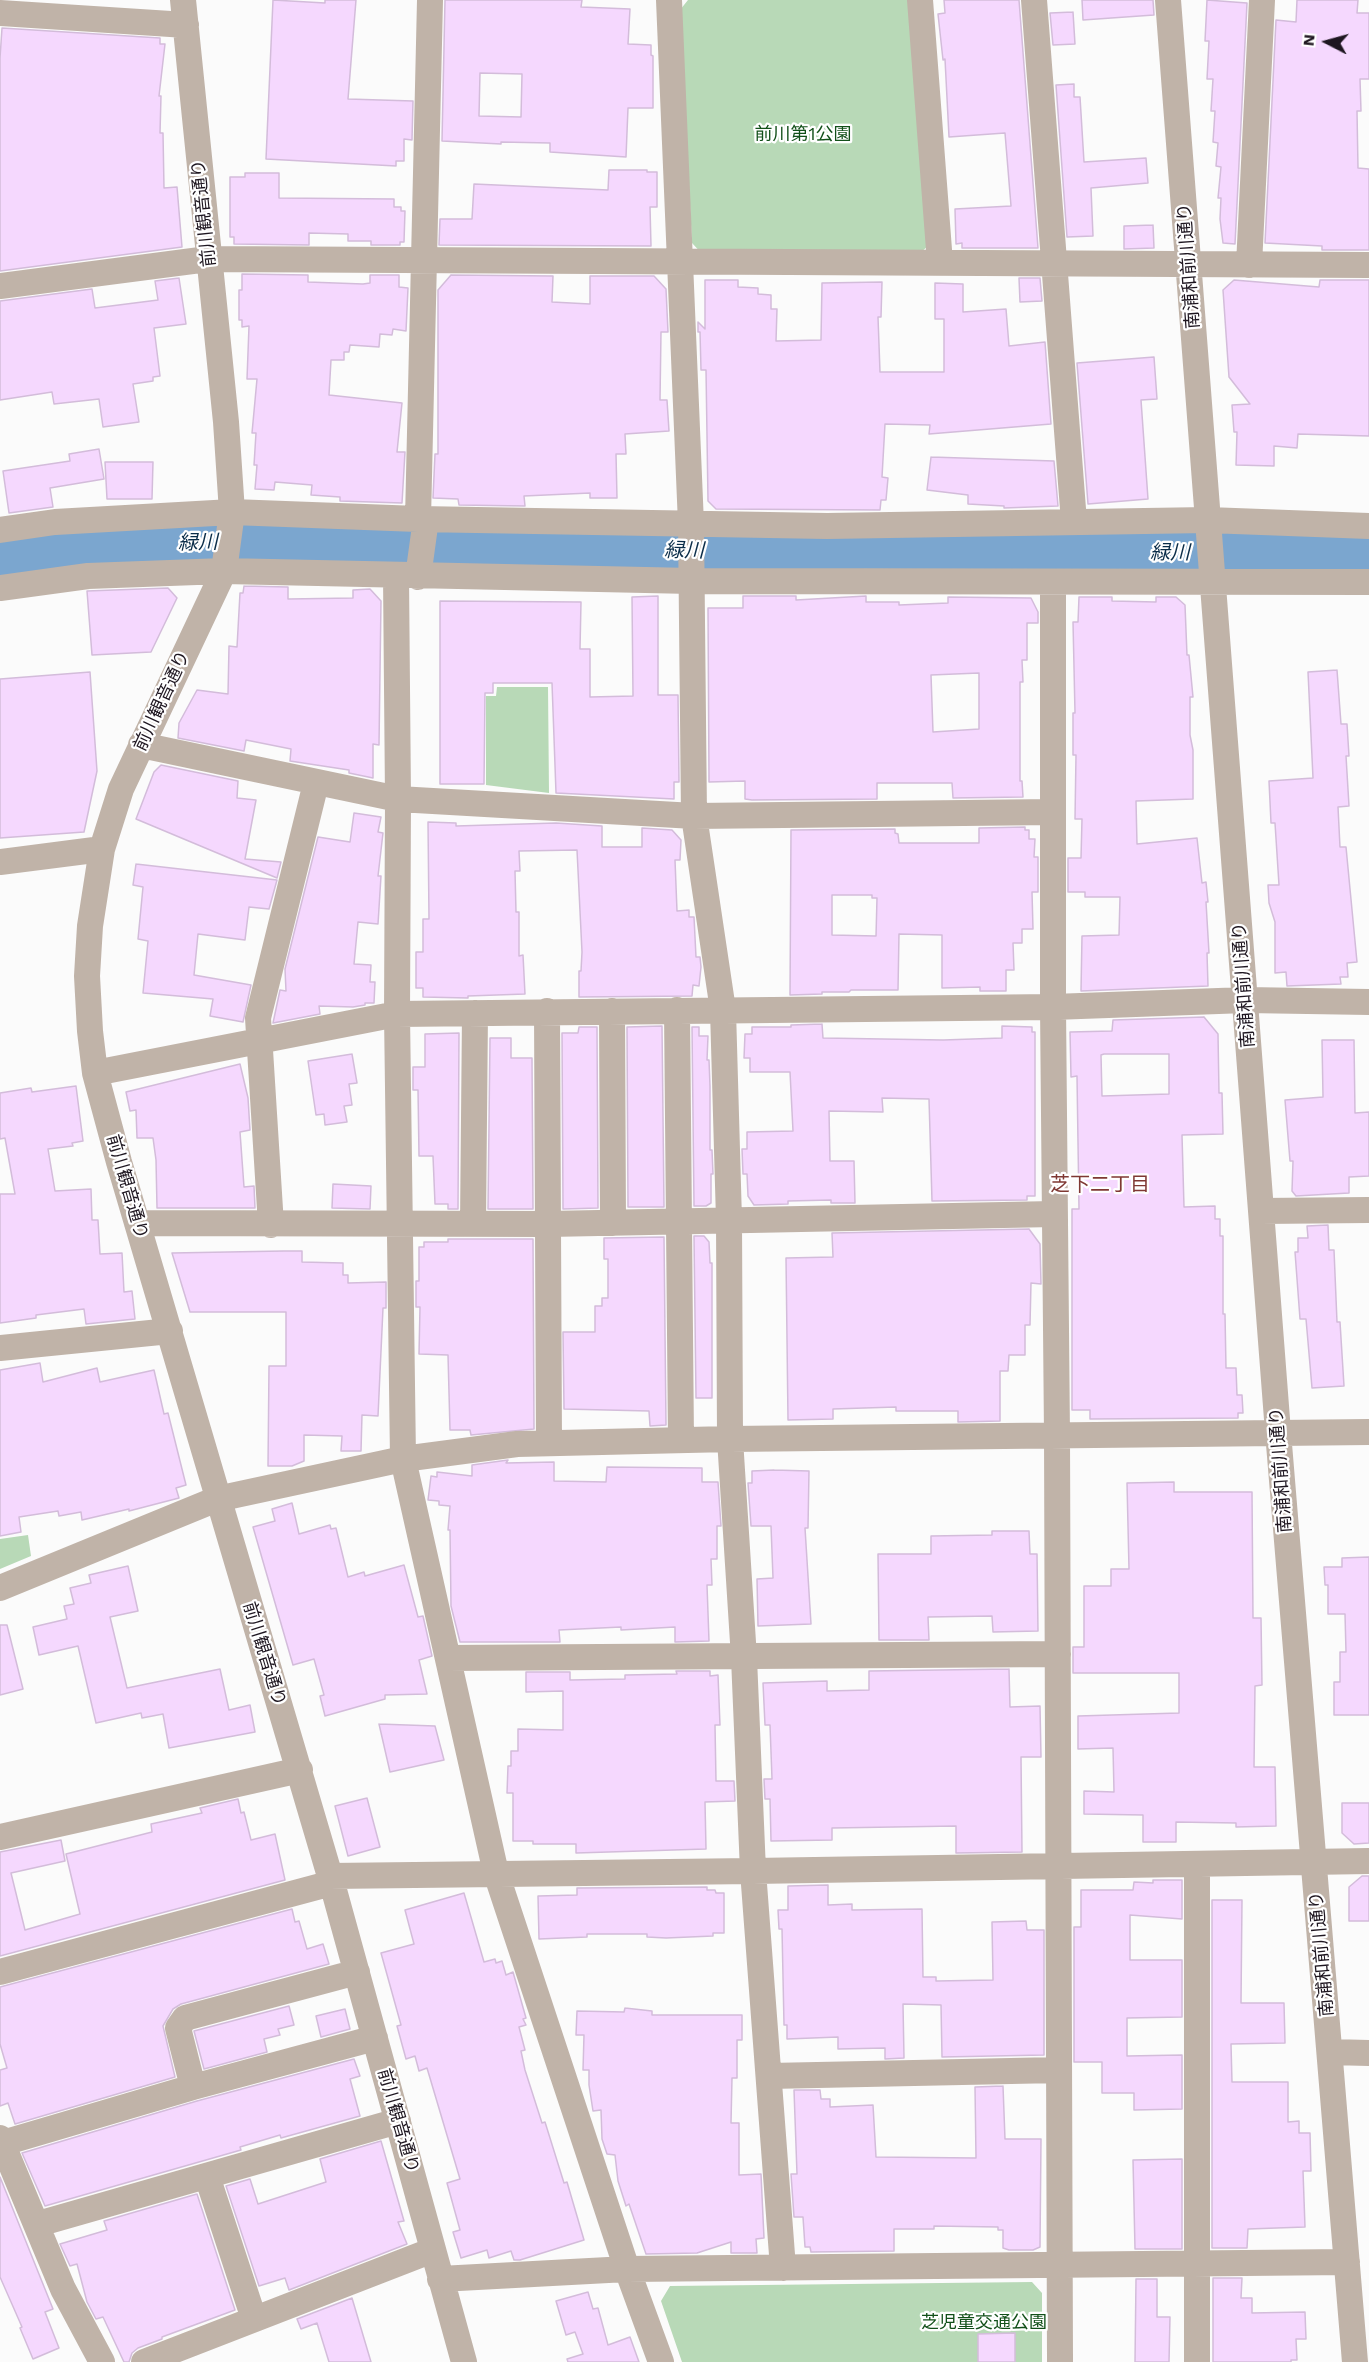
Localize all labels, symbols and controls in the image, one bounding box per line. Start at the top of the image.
north arrow [1297,12,1357,72]
text: N [1299,33,1319,47]
park label: 前川第1公園 [754,124,852,146]
street label: 前川観音通り [188,158,220,268]
street label: 南浦和前川通り [1174,202,1204,330]
water label: 緑川 [178,531,218,555]
water label: 緑川 [664,539,704,563]
water label: 緑川 [1150,541,1190,565]
street label: 前川観音通り [129,647,195,755]
street label: 南浦和前川通り [1229,921,1259,1049]
street label: 前川観音通り [102,1132,152,1242]
district label: 芝下二丁目 [1050,1173,1150,1197]
street label: 南浦和前川通り [1266,1406,1296,1534]
street label: 前川観音通り [238,1599,290,1709]
street label: 南浦和前川通り [1306,1890,1338,2018]
street label: 前川観音通り [373,2066,423,2176]
park label: 芝児童交通公園 [921,2312,1047,2334]

